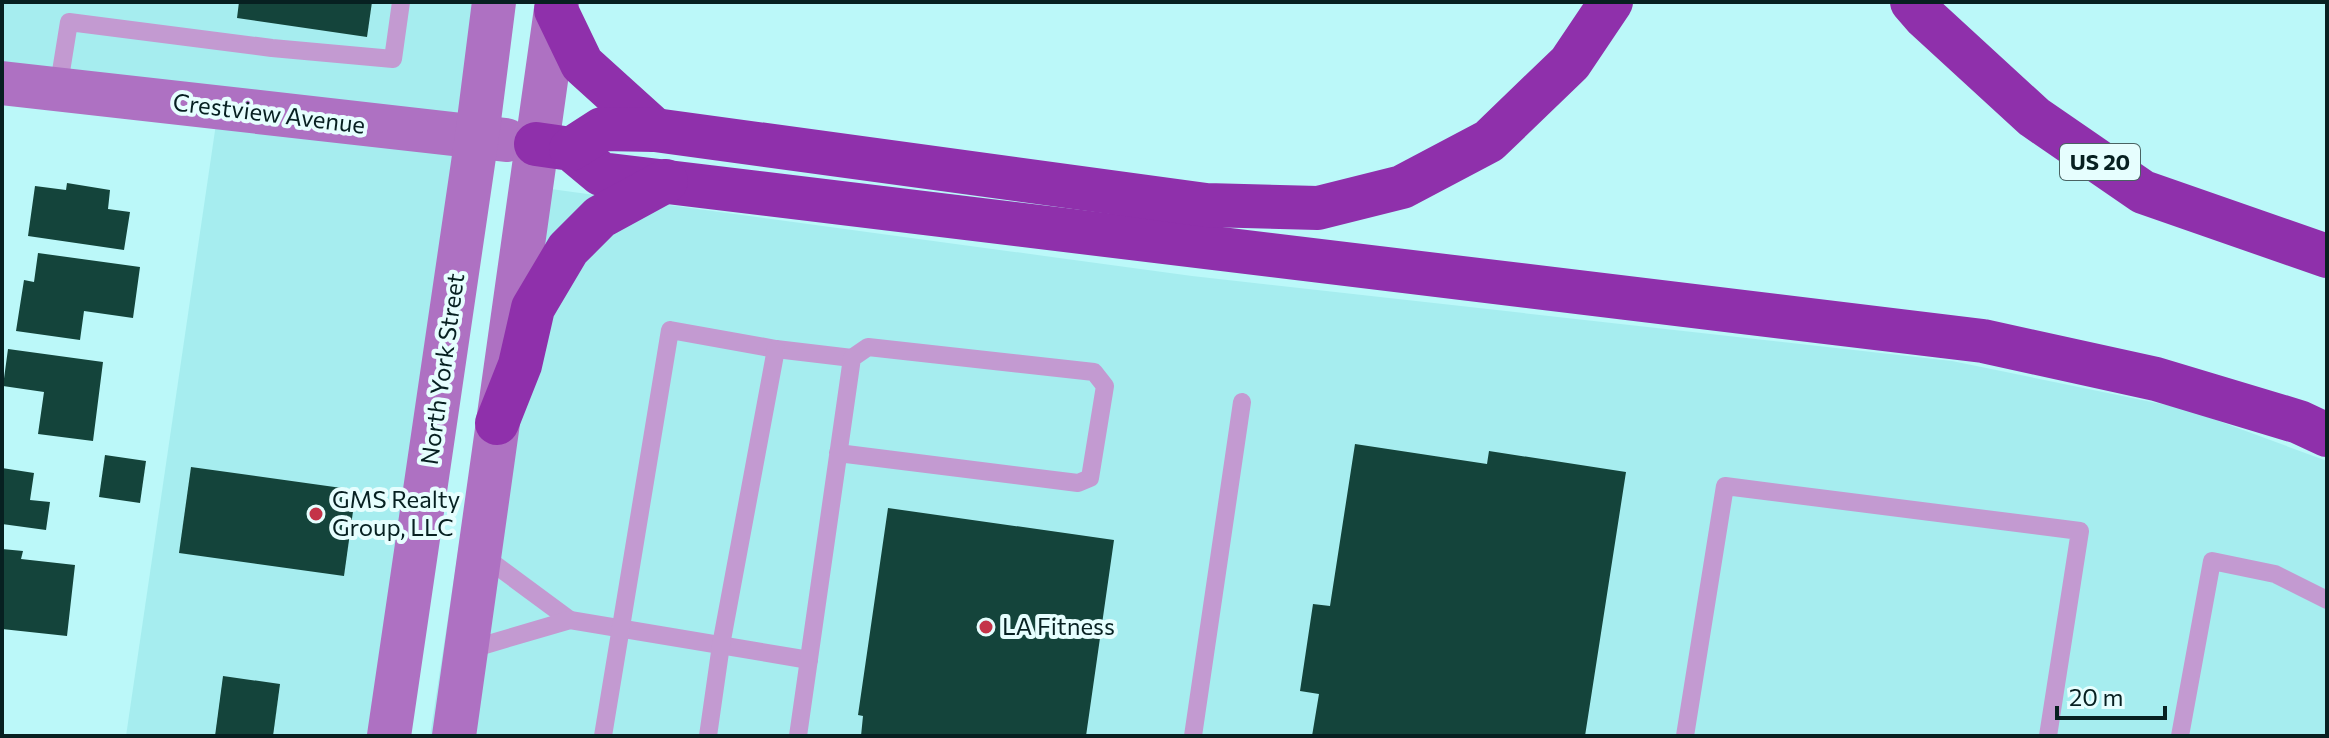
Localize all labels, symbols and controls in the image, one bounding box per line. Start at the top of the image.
street label: Crestview Avenue [171,86,367,139]
road number: US 20 [2060,144,2140,180]
street label: North York Street [414,271,469,466]
place label: GMS Realty Group, LLC [332,484,460,541]
marker: GMS Realty Group, LLC [307,505,325,523]
place label: LA Fitness [1002,611,1115,640]
marker: LA Fitness [977,618,995,636]
scale bar [2057,670,2165,720]
text: 20 m [2069,682,2123,711]

